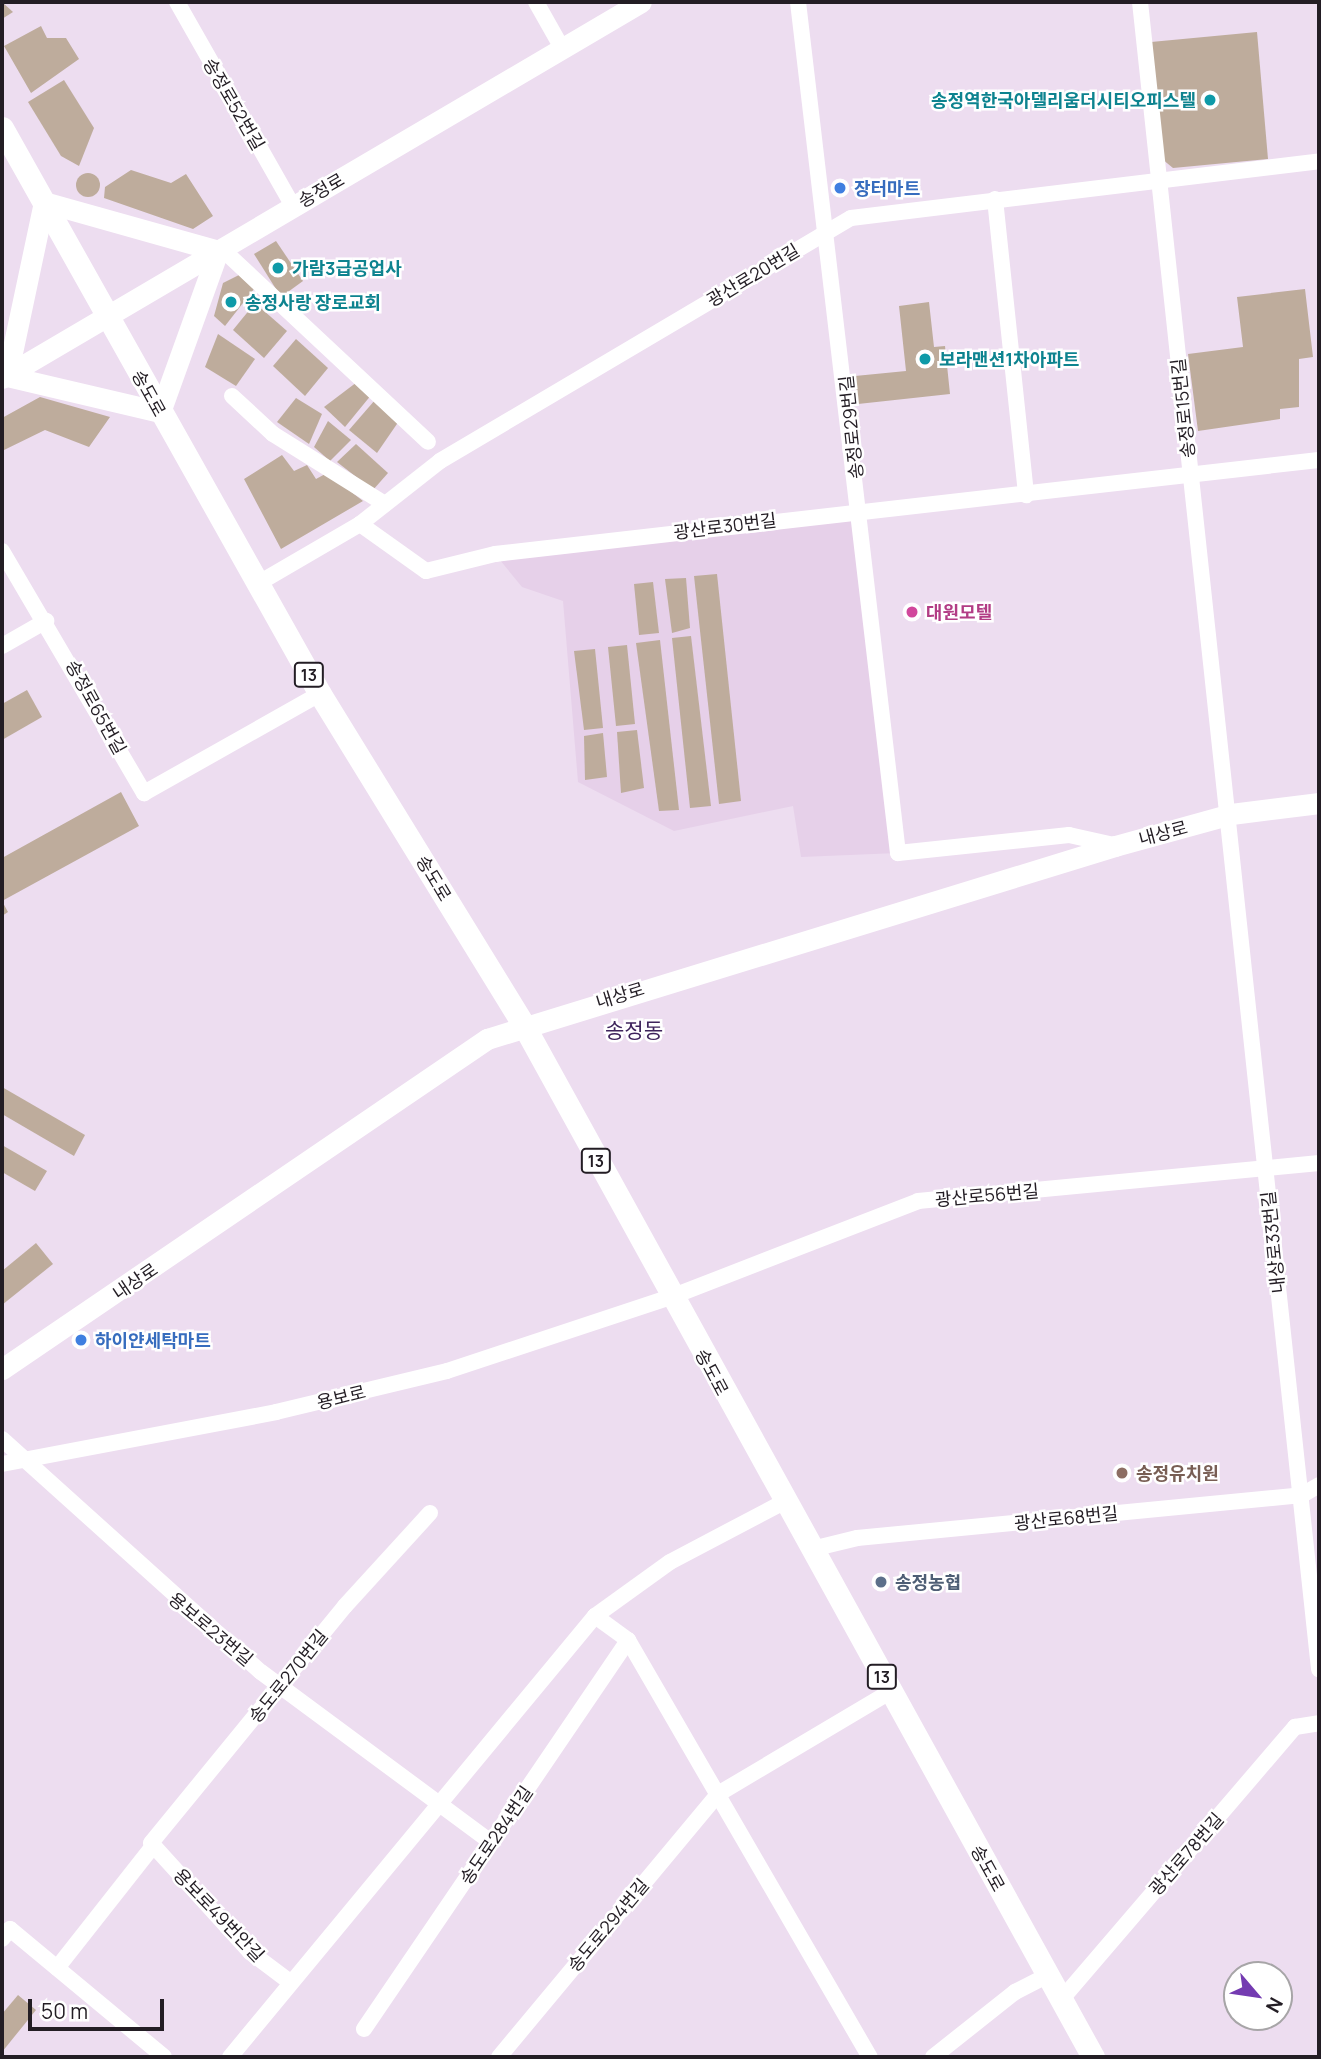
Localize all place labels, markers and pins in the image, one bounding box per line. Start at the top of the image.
place label: 송정역한국아델리움더시티오피스텔 [931,89,1196,111]
marker: 송정역한국아델리움더시티오피스텔 [1202,92,1218,108]
place label: 장터마트 [854,177,920,199]
marker: 장터마트 [832,180,848,196]
place label: 가람3급공업사 [292,257,402,279]
marker: 가람3급공업사 [270,260,286,276]
place label: 송정사랑 장로교회 [245,291,381,313]
marker: 송정사랑 장로교회 [223,294,239,310]
place label: 보라맨션1차아파트 [939,348,1079,370]
marker: 보라맨션1차아파트 [917,351,933,367]
place label: 대원모텔 [926,601,992,623]
marker: 대원모텔 [904,604,920,620]
place label: 하이얀세탁마트 [95,1329,211,1351]
marker: 하이얀세탁마트 [73,1332,89,1348]
place label: 송정유치원 [1136,1462,1219,1484]
marker: 송정유치원 [1114,1465,1130,1481]
place label: 송정농협 [895,1571,961,1593]
marker: 송정농협 [873,1574,889,1590]

